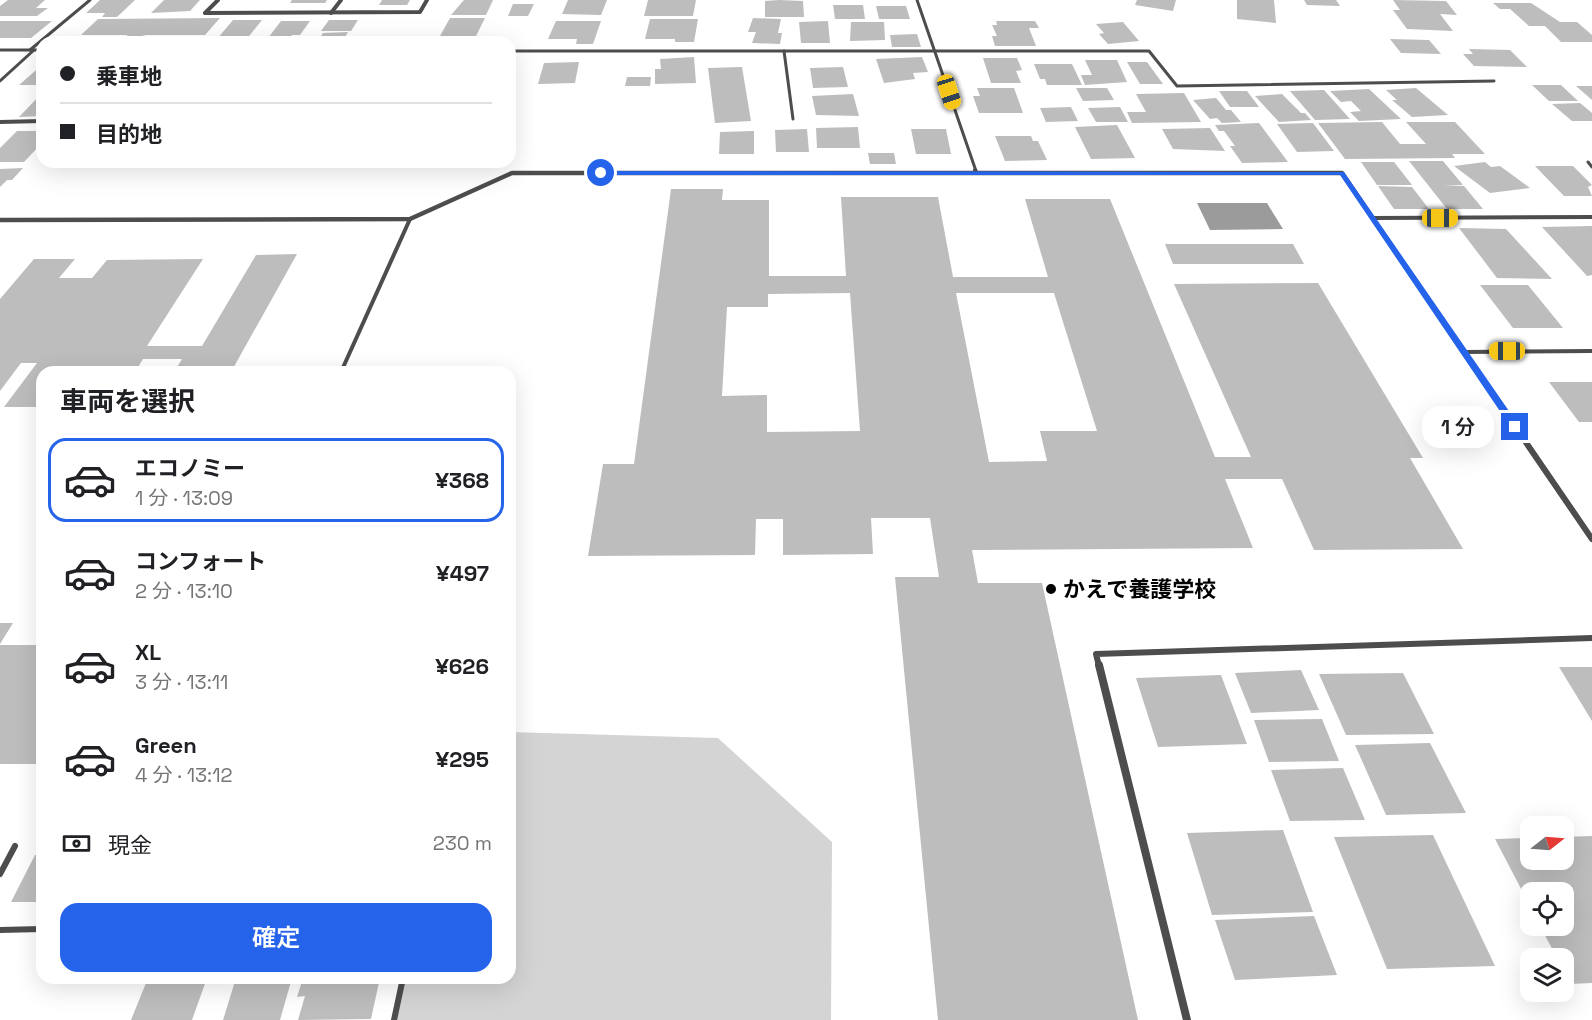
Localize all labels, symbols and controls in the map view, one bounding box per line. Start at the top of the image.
text: 乗車地 [96,62,162,90]
car [935,72,963,112]
text: 目的地 [96,120,162,148]
route start [587,159,614,186]
car [1422,209,1458,227]
car [1489,342,1525,360]
text: 車両を選択 [60,384,195,419]
callout: 1 分 [1422,406,1494,448]
route end [1501,413,1528,440]
text: 1 分 [1441,414,1475,440]
icon: car [63,453,117,507]
text: エコノミー [135,454,245,482]
text: ¥368 [435,466,489,494]
text: 1 分 · 13:09 [135,485,233,511]
icon: car [63,546,117,600]
text: コンフォート [135,547,266,575]
text: ¥497 [436,559,489,587]
place label: かえで養護学校 [1063,575,1216,603]
text: 2 分 · 13:10 [135,578,233,604]
marker: かえで養護学校 [1044,582,1058,596]
text: XL [135,638,161,666]
icon: car [63,639,117,693]
text: ¥626 [435,652,489,680]
text: 3 分 · 13:11 [135,669,228,695]
text: Green [135,731,197,759]
icon: car [63,732,117,786]
text: ¥295 [436,745,489,773]
text: 4 分 · 13:12 [135,762,233,788]
north arrow [1520,816,1574,870]
map controls [1520,816,1574,1002]
icon: cash [60,827,93,860]
text: 230 m [433,830,492,856]
text: 現金 [108,831,152,859]
button: locate [1520,882,1574,936]
button: 確定 [60,903,492,972]
button: layers [1520,948,1574,1002]

